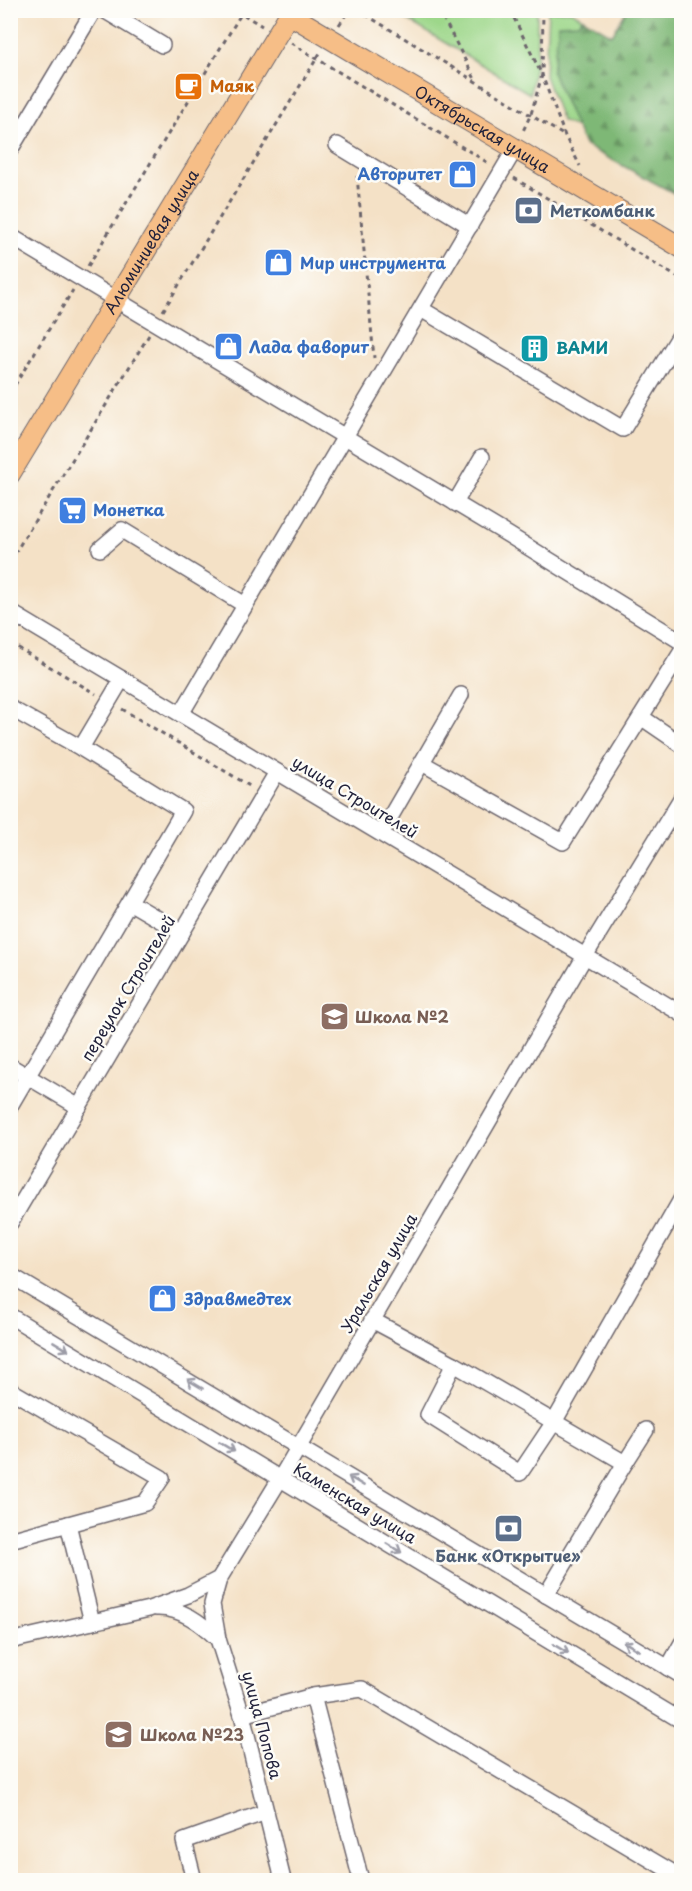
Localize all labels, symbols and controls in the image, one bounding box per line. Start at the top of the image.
cafe icon: Маяк [173,70,205,102]
place label: Маяк [210,73,255,97]
street label: Октябрьская улица [411,79,555,178]
shop icon: Авторитет [447,158,479,190]
place label: Авторитет [357,161,443,185]
street label: Алюминиевая улица [97,164,204,318]
bank icon: Меткомбанк [513,195,545,227]
place label: Меткомбанк [550,198,656,222]
shop icon: Мир инструмента [263,247,295,279]
place label: Мир инструмента [300,250,446,274]
shop icon: Лада фаворит [212,331,244,363]
building icon: ВАМИ [519,332,551,364]
place label: Лада фаворит [249,334,370,358]
place label: ВАМИ [556,335,608,359]
supermarket icon: Монетка [56,494,88,526]
place label: Монетка [93,497,165,521]
street label: улица Строителей [288,749,423,843]
street label: переулок Строителей [74,910,180,1065]
school or university icon: Школа №2 [318,1001,350,1033]
place label: Школа №2 [355,1004,449,1028]
street label: Уральская улица [334,1208,422,1337]
shop icon: Здравмедтех [147,1283,179,1315]
place label: Здравмедтех [183,1286,292,1310]
one-way arrow [52,1341,69,1353]
one-way arrow [187,1378,204,1390]
one-way arrow [218,1442,235,1454]
street label: Каменская улица [289,1456,422,1548]
one-way arrow [348,1474,365,1486]
bank icon: Банк «Открытие» [492,1512,524,1544]
one-way arrow [385,1543,402,1555]
place label: Банк «Открытие» [435,1543,581,1567]
one-way arrow [623,1639,640,1651]
one-way arrow [552,1643,569,1655]
street label: улица Попова [237,1668,289,1782]
school or university icon: Школа №23 [103,1719,135,1751]
place label: Школа №23 [140,1722,244,1746]

